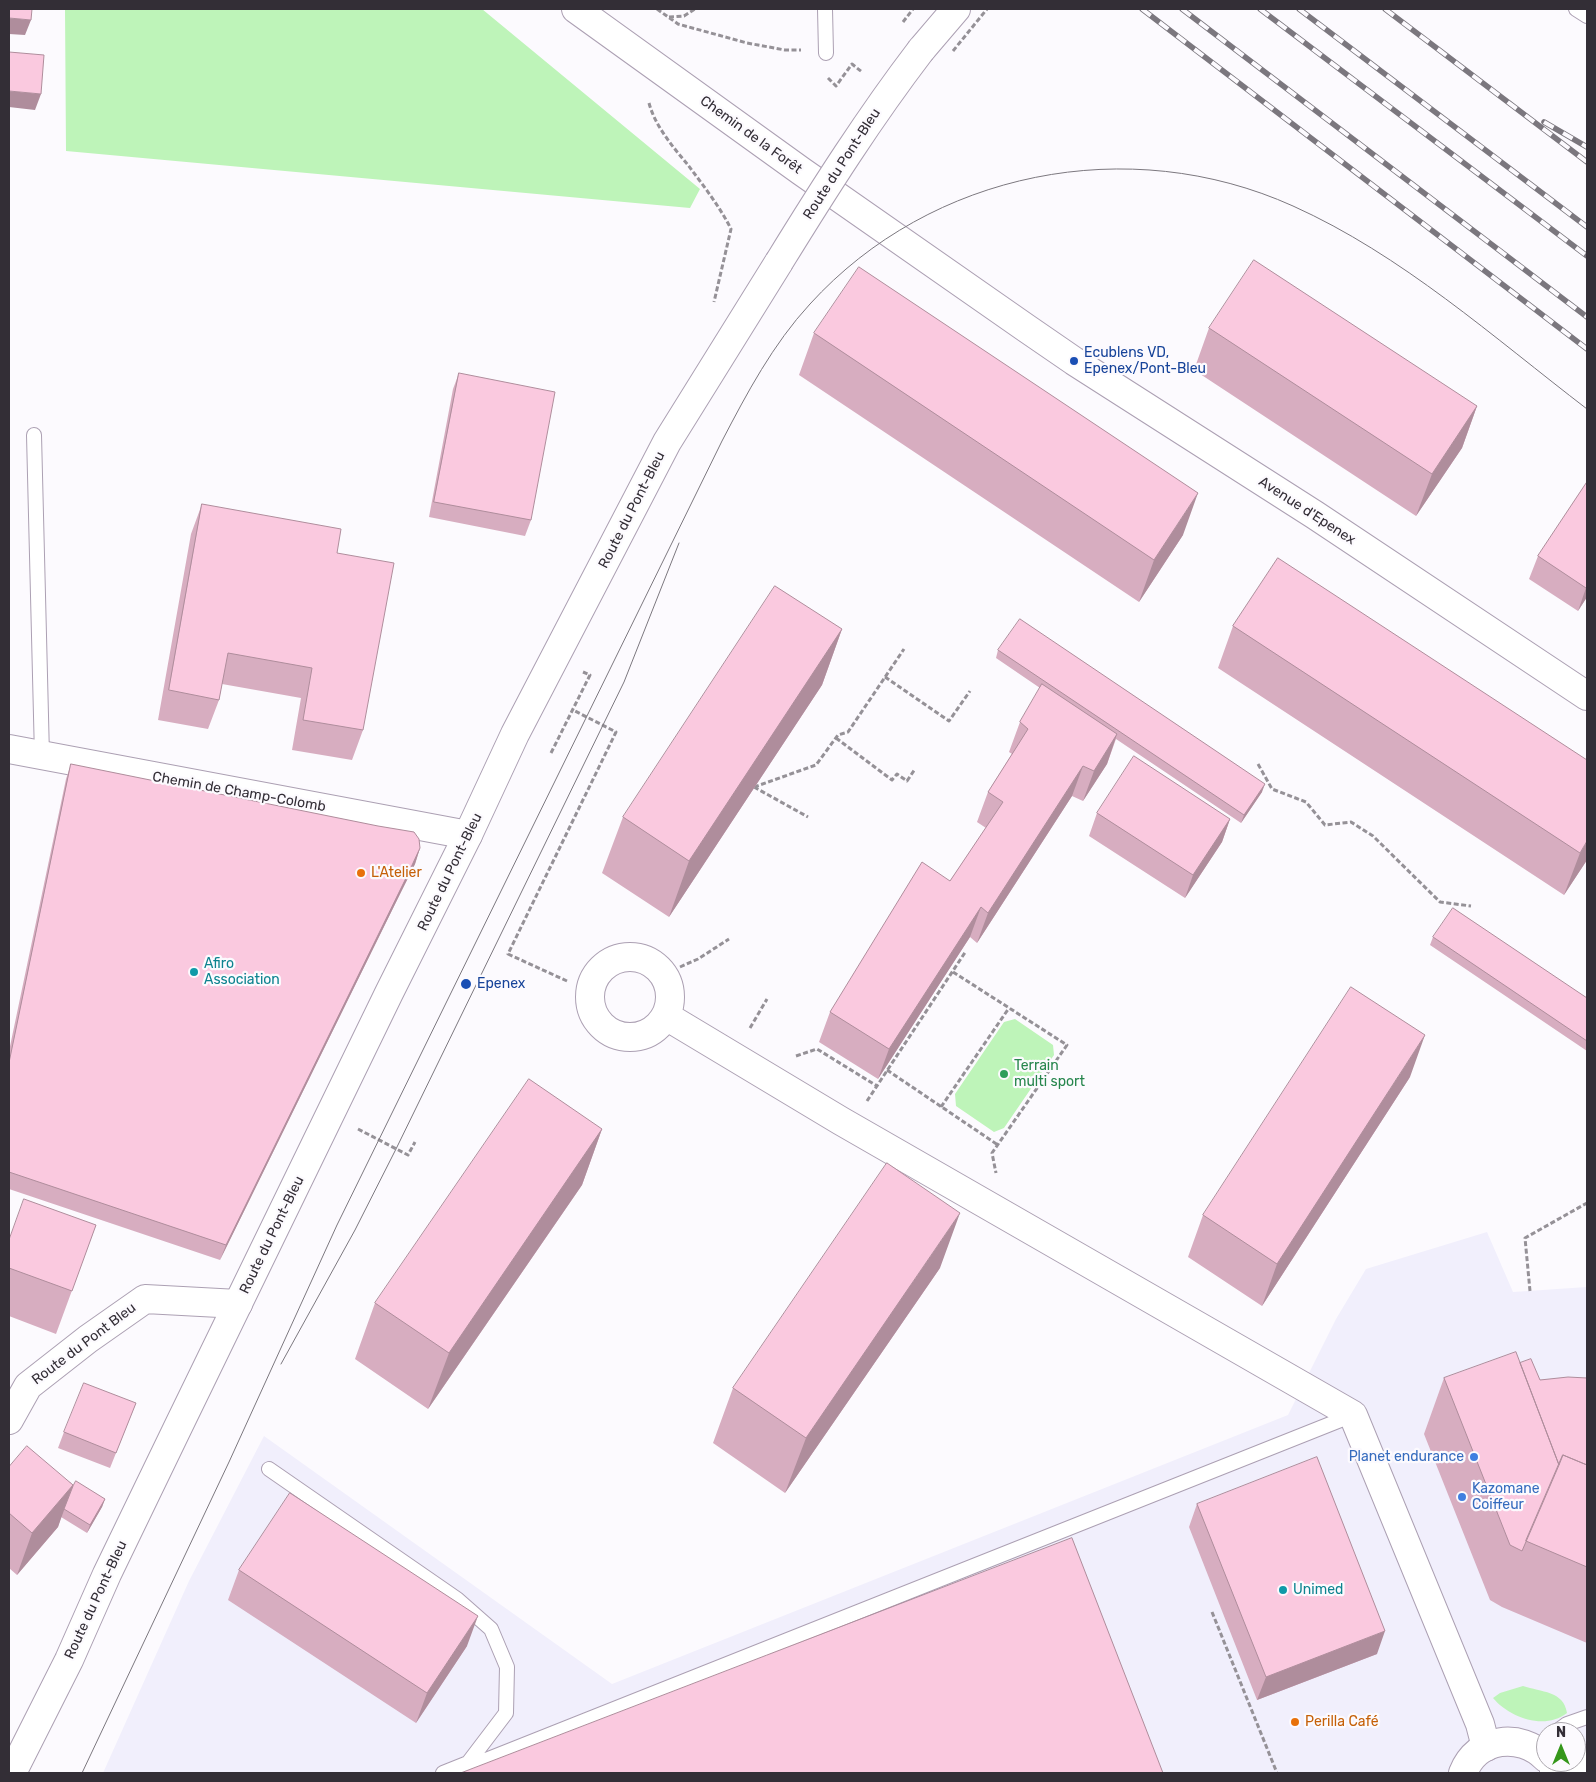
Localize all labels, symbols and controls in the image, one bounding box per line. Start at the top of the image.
street label: Chemin de la Forêt [697,92,805,178]
street label: Route du Pont-Bleu [800,105,884,223]
place label: Ecublens VD, Epenex/Pont-Bleu [1084,345,1206,378]
marker: Ecublens VD, Epenex/Pont-Bleu [1068,355,1080,367]
street label: Route du Pont-Bleu [595,449,669,571]
street label: Avenue d'Epenex [1255,473,1359,549]
street label: Chemin de Champ-Colomb [151,768,327,816]
street label: Route du Pont-Bleu [414,810,486,934]
place label: L'Atelier [371,865,422,881]
marker: L'Atelier [355,867,367,879]
place label: Afiro Association [204,956,280,989]
marker: Afiro Association [188,966,200,978]
place label: Epenex [477,976,525,992]
marker: Epenex [459,977,473,991]
place label: Terrain multi sport [1014,1058,1085,1090]
marker: Terrain multi sport [998,1068,1010,1080]
street label: Route du Pont-Bleu [236,1173,308,1297]
street label: Route du Pont Bleu [29,1299,139,1389]
place label: Planet endurance [1349,1449,1464,1465]
marker: Planet endurance [1468,1451,1480,1463]
place label: Kazomane Coiffeur [1472,1481,1540,1514]
marker: Kazomane Coiffeur [1456,1491,1468,1503]
street label: Route du Pont-Bleu [61,1538,131,1662]
place label: Unimed [1293,1582,1343,1598]
marker: Unimed [1277,1584,1289,1596]
place label: Perilla Café [1305,1714,1378,1730]
marker: Perilla Café [1289,1716,1301,1728]
north arrow [1536,1722,1586,1772]
text: N [1556,1724,1566,1741]

